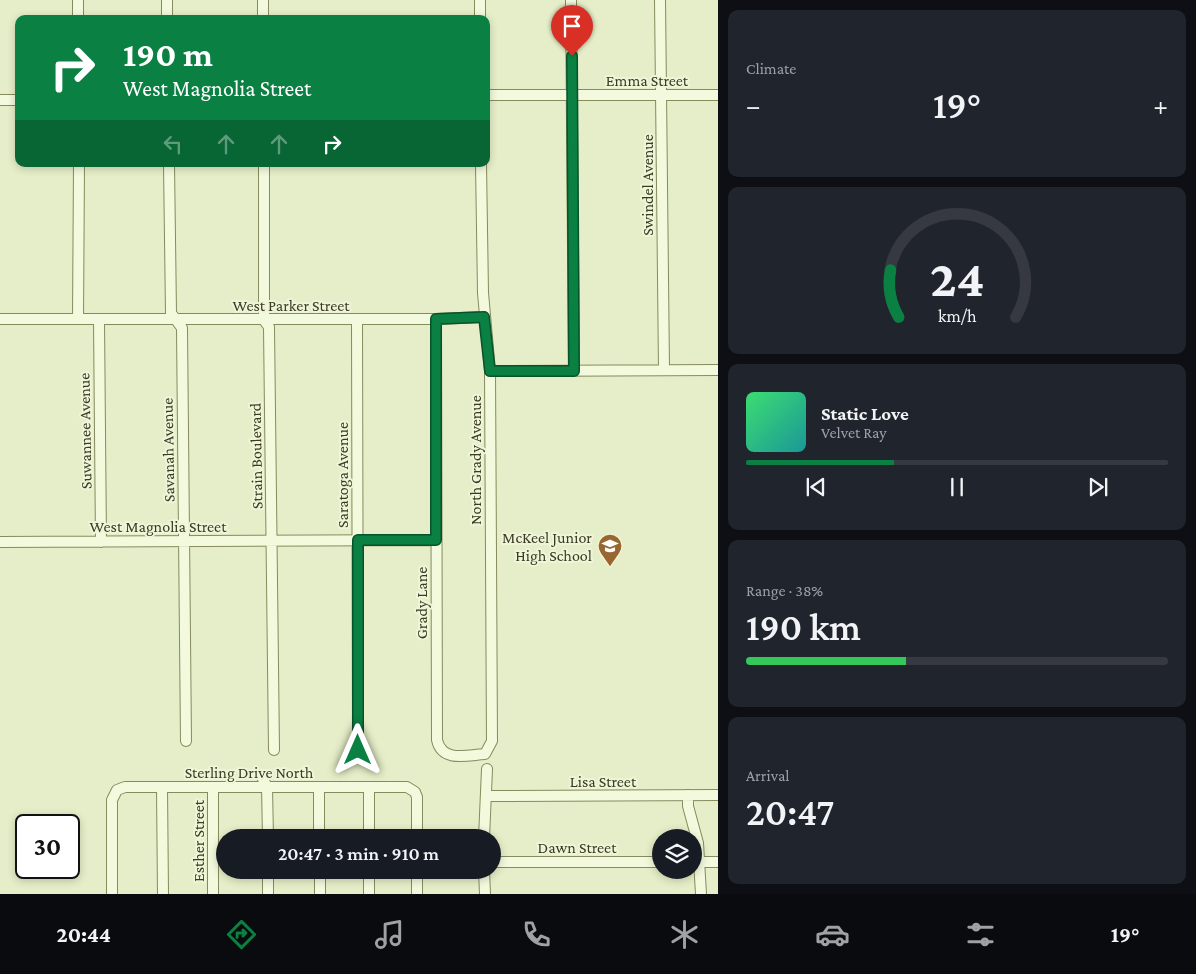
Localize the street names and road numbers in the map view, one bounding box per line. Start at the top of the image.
street label: Emma Street [606,72,689,89]
street label: Swindel Avenue [639,134,656,236]
street label: West Parker Street [232,297,350,314]
street label: Suwannee Avenue [75,373,95,489]
street label: North Grady Avenue [467,395,485,525]
street label: Savanah Avenue [159,398,177,502]
street label: Strain Boulevard [247,402,265,509]
street label: Saratoga Avenue [334,422,352,528]
street label: West Magnolia Street [90,518,227,536]
street label: Grady Lane [413,567,431,639]
street label: Sterling Drive North [185,764,314,782]
street label: Lisa Street [570,773,637,790]
street label: Esther Street [190,799,207,882]
street label: Dawn Street [538,839,617,856]

